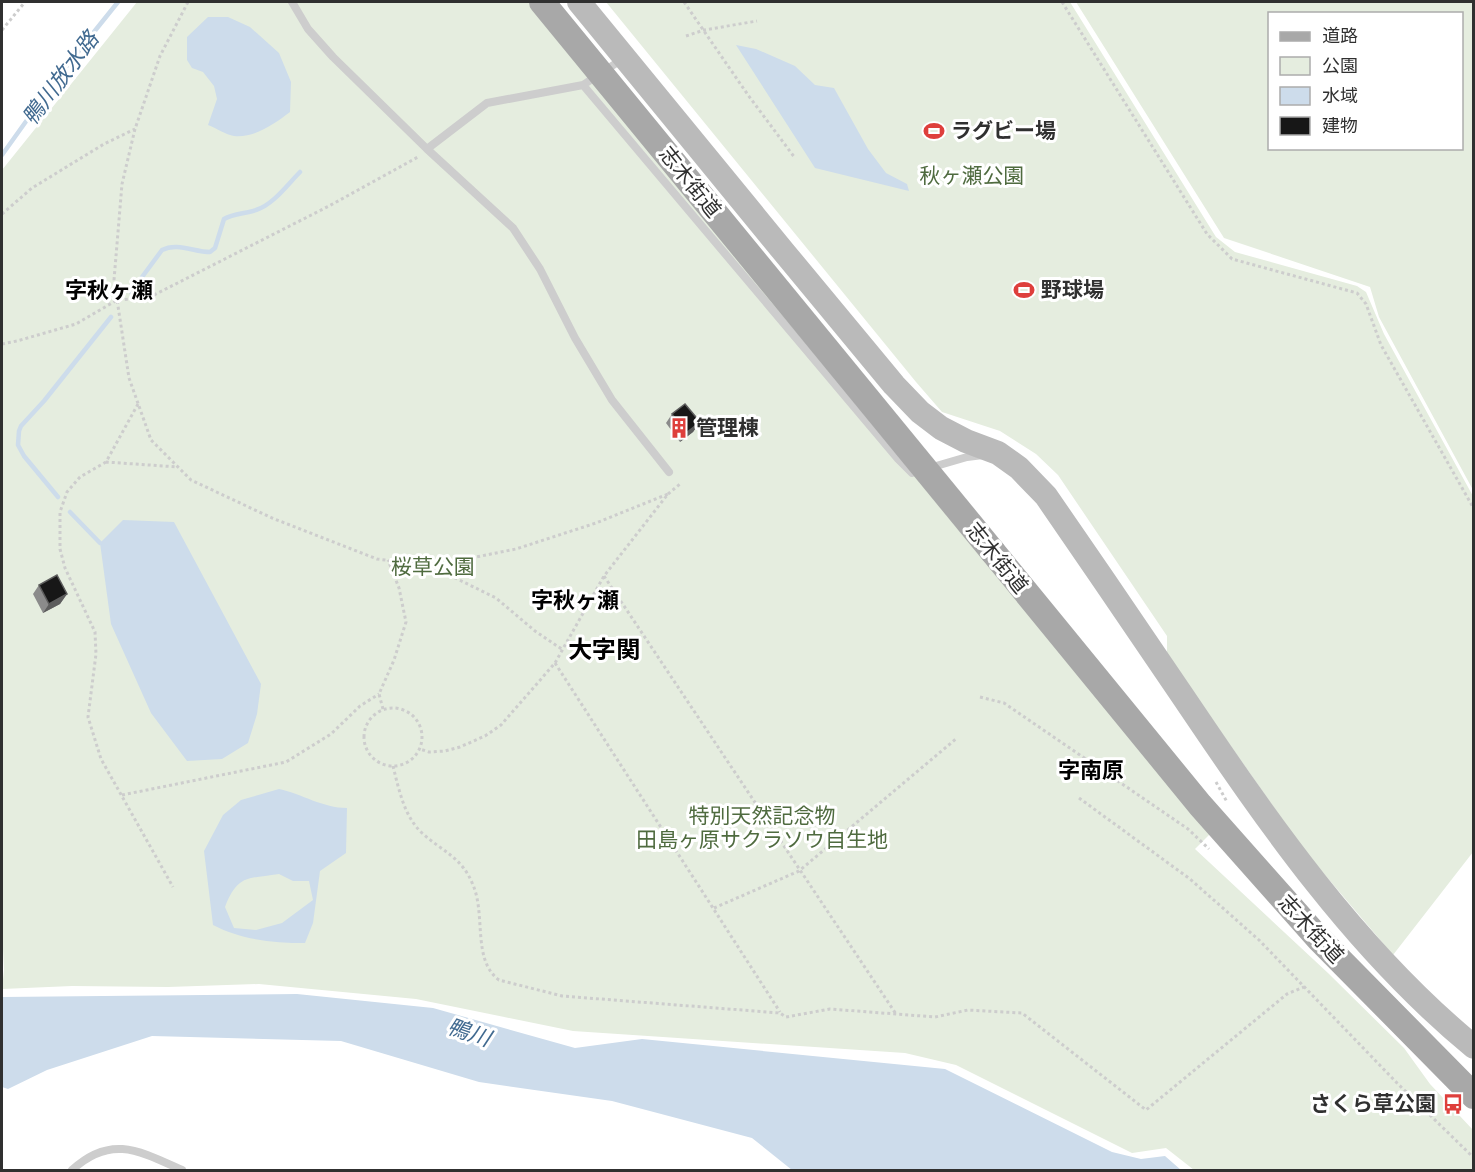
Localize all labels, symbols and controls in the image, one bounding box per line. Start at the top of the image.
legend [1268,12,1463,150]
water label: 鴨川放水路 [17,25,105,130]
text: 道路 [1322,25,1358,46]
text: 公園 [1322,55,1358,76]
text: 水域 [1322,85,1358,106]
text: 建物 [1322,115,1358,136]
sports icon: ラグビー場 [922,119,946,143]
place label: ラグビー場 [951,119,1056,143]
street label: 志木街道 [654,142,726,222]
park label: 秋ヶ瀬公園 [920,164,1025,188]
district label: 字秋ヶ瀬 [65,278,153,303]
sports icon: 野球場 [1012,278,1036,302]
place label: 野球場 [1041,278,1104,302]
building icon: 管理棟 [667,416,691,440]
place label: 管理棟 [696,416,759,440]
street label: 志木街道 [961,518,1033,598]
park label: 桜草公園 [391,555,475,579]
district label: 字秋ヶ瀬 [531,588,619,613]
district label: 大字関 [568,636,640,664]
district label: 字南原 [1058,758,1124,783]
park label: 特別天然記念物 田島ヶ原サクラソウ自生地 [636,804,888,852]
street label: 志木街道 [1274,890,1348,968]
water label: 鴨川 [444,1013,496,1052]
place label: さくら草公園 [1310,1092,1436,1116]
bus stop icon: さくら草公園 [1441,1092,1465,1116]

